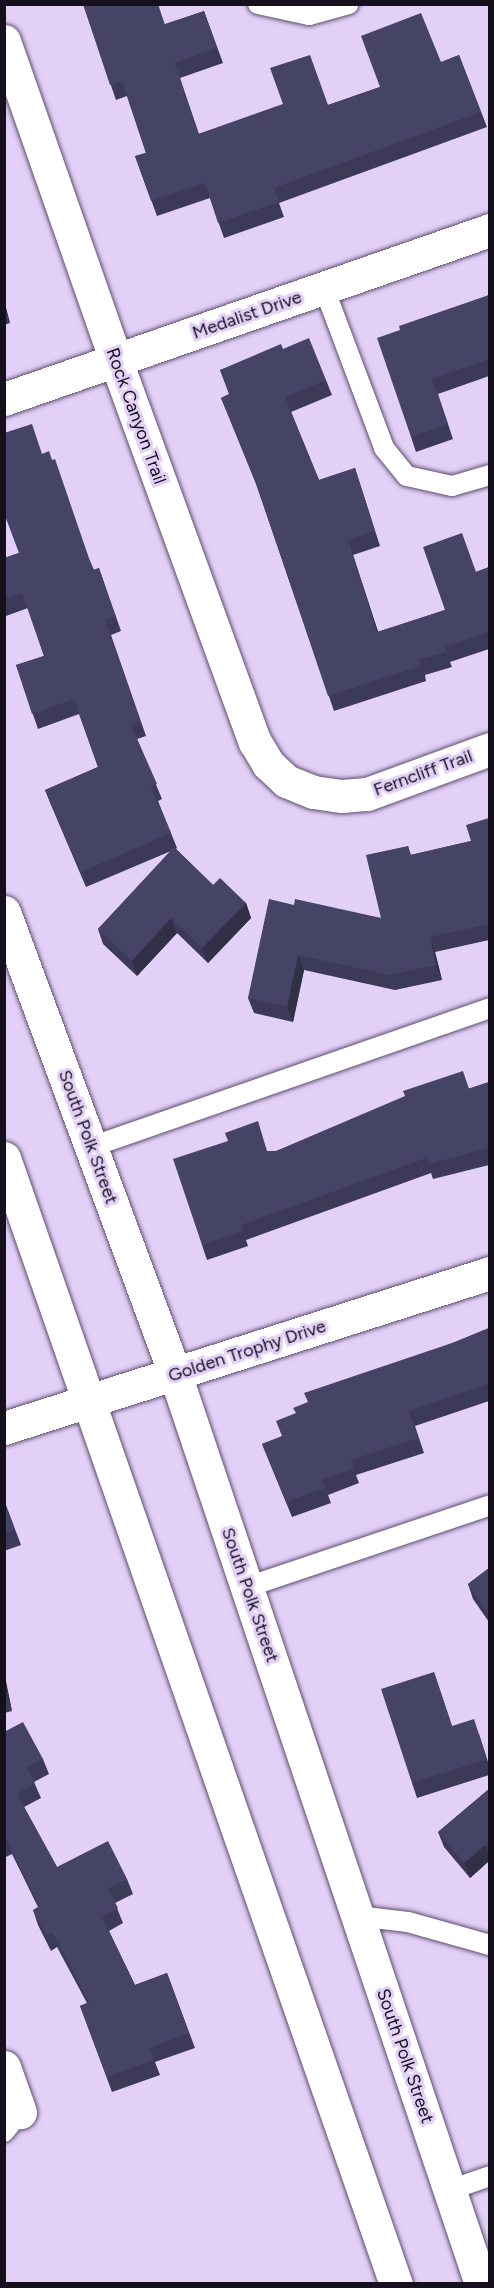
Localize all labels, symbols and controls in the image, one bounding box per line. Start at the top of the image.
street label: Medalist Drive [190,286,304,344]
street label: Rock Canyon Trail [101,345,171,487]
street label: Ferncliff Trail [371,745,475,801]
street label: South Polk Street [54,1067,122,1207]
street label: Golden Trophy Drive [165,1315,329,1387]
street label: South Polk Street [217,1525,283,1665]
street label: South Polk Street [372,1986,438,2126]

